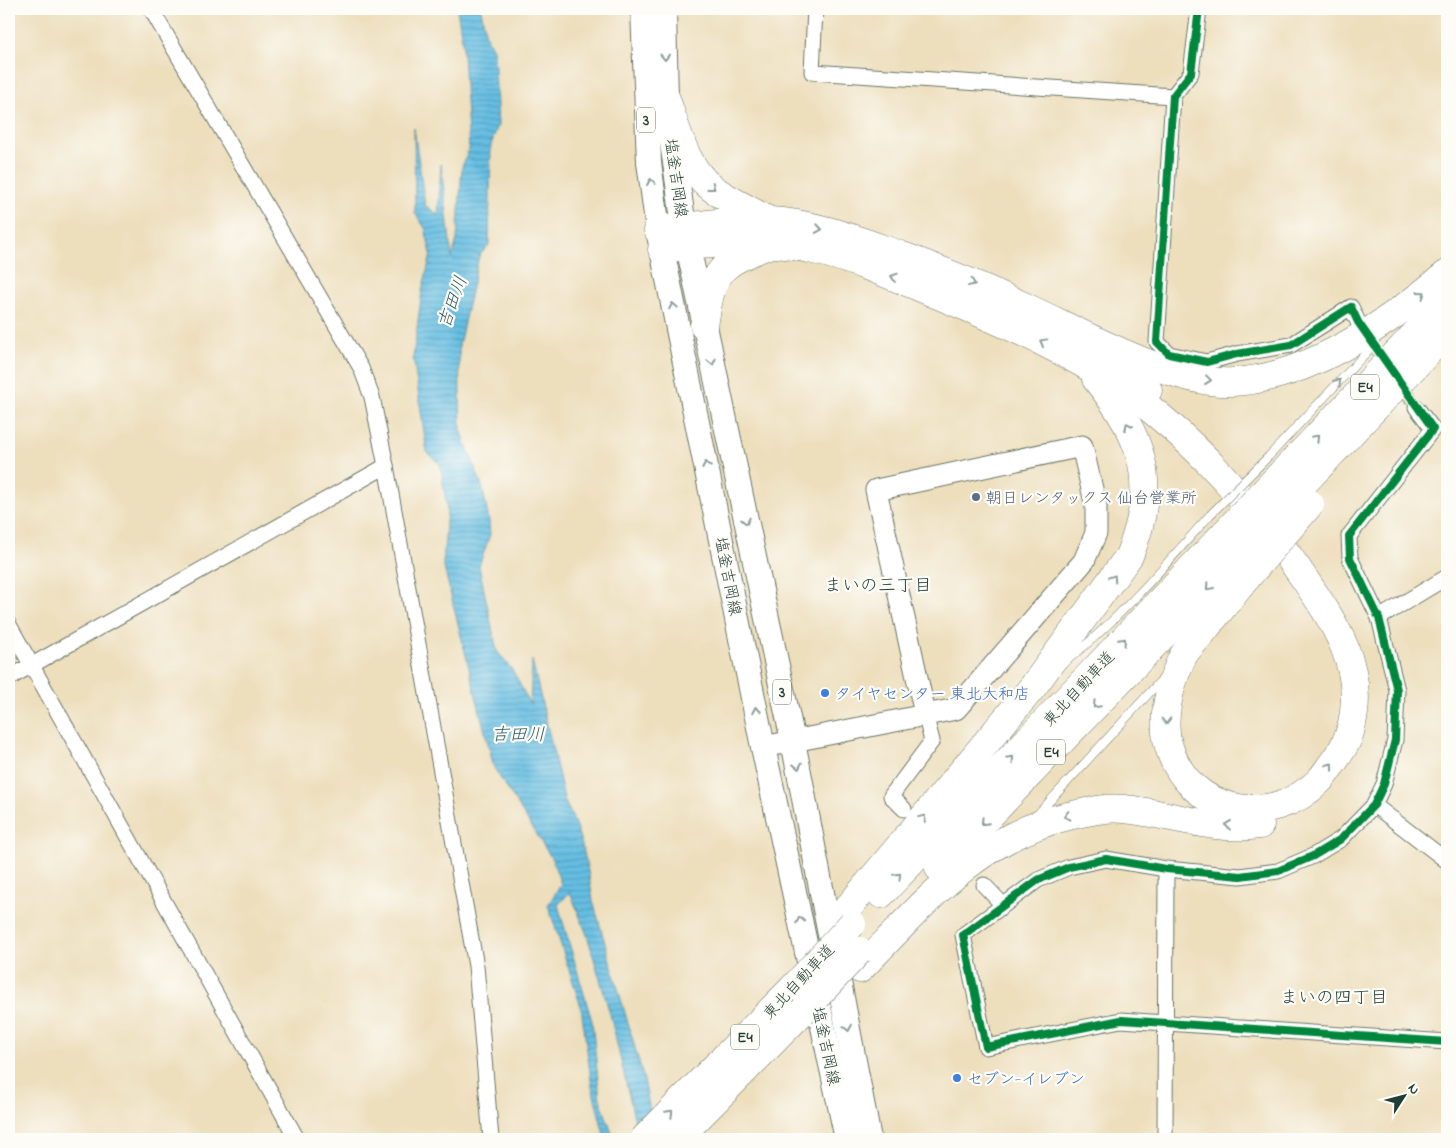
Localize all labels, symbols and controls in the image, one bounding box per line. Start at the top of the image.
one-way arrow [660,54,670,62]
road number: 3 [637,108,655,132]
street label: 塩釜吉岡線 [658,137,692,220]
one-way arrow [647,177,657,186]
one-way arrow [707,182,716,191]
one-way arrow [815,224,823,234]
water label: 吉田川 [432,273,475,333]
one-way arrow [890,273,899,283]
one-way arrow [967,277,976,287]
one-way arrow [1416,291,1425,299]
one-way arrow [669,302,679,310]
one-way arrow [1039,338,1048,348]
one-way arrow [706,358,717,367]
one-way arrow [1205,374,1213,385]
road number: E4 [1351,374,1379,400]
one-way arrow [1332,379,1341,388]
one-way arrow [1123,422,1134,431]
one-way arrow [1310,435,1319,444]
one-way arrow [701,461,712,469]
place label: 朝日レンタックス 仙台営業所 [986,487,1197,511]
marker: 朝日レンタックス 仙台営業所 [970,491,982,503]
one-way arrow [740,517,751,526]
street label: 塩釜吉岡線 [708,535,746,618]
district label: まいの三丁目 [824,574,932,600]
one-way arrow [1107,575,1116,584]
one-way arrow [1205,582,1214,591]
one-way arrow [1117,637,1126,646]
street label: 東北自動車道 [1038,646,1121,733]
road number: 3 [773,680,791,704]
place label: タイヤセンター 東北大和店 [835,683,1030,707]
marker: タイヤセンター 東北大和店 [819,687,831,699]
one-way arrow [1093,699,1102,708]
one-way arrow [751,706,761,715]
one-way arrow [1161,717,1171,725]
water label: 吉田川 [491,723,545,749]
road number: E4 [1037,740,1065,764]
one-way arrow [1005,755,1014,764]
one-way arrow [792,761,802,770]
one-way arrow [1325,763,1333,772]
one-way arrow [1063,810,1072,821]
one-way arrow [918,815,926,824]
one-way arrow [981,816,990,825]
one-way arrow [1223,820,1231,831]
one-way arrow [893,873,902,882]
one-way arrow [795,916,806,925]
street label: 東北自動車道 [758,939,841,1026]
district label: まいの四丁目 [1280,986,1388,1012]
street label: 塩釜吉岡線 [805,1005,845,1088]
road number: E4 [731,1024,759,1050]
one-way arrow [842,1024,853,1033]
place label: セブン-イレブン [967,1068,1085,1092]
north arrow [1378,1070,1428,1120]
marker: セブン-イレブン [951,1072,963,1084]
text: N [1402,1079,1425,1099]
one-way arrow [664,1110,673,1119]

